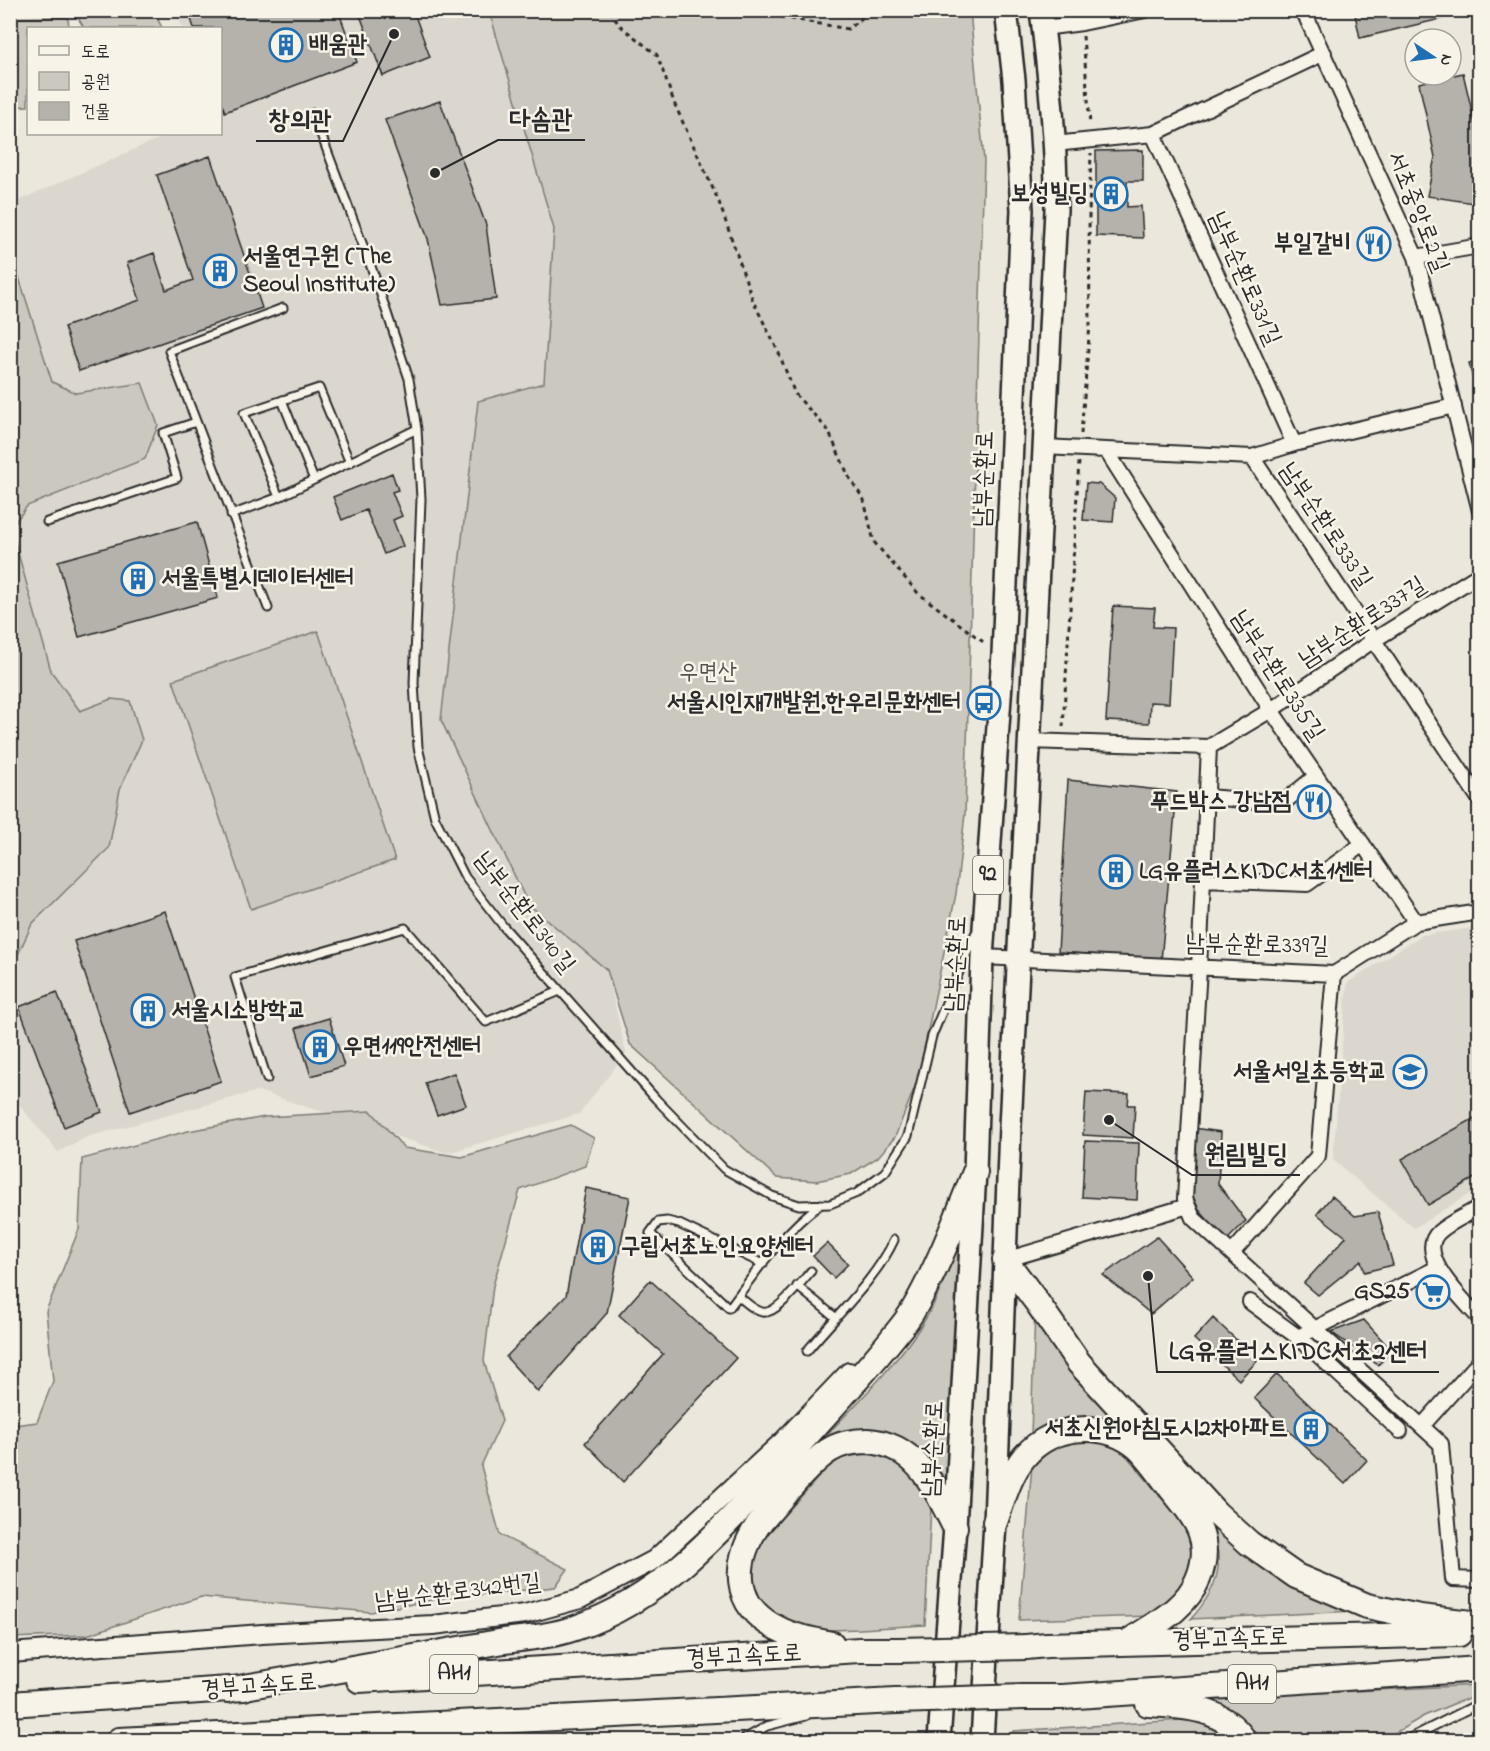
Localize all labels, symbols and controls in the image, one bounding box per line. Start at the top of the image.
legend [27,27,222,135]
building icon: 배움관 [268,27,304,63]
north arrow [1403,27,1463,87]
place label: 배움관 [309,28,368,63]
text: 도로 [81,40,110,66]
text: N [1433,52,1459,68]
text: 공원 [81,70,110,96]
callout: 다솜관 [498,96,585,140]
callout: 창의관 [256,97,343,141]
text: 건물 [81,100,110,126]
text: 다솜관 [510,102,572,140]
text: 창의관 [269,103,331,141]
street label: 서초중앙로2길 [1377,146,1457,278]
building icon: 보성빌딩 [1093,176,1129,212]
place label: 보성빌딩 [1011,177,1088,212]
street label: 남부순환로331길 [1199,206,1289,352]
restaurant icon: 부일갈비 [1356,226,1392,262]
place label: 부일갈비 [1274,227,1351,262]
place label: 서울연구원 (The Seoul Institute) [243,240,395,303]
building icon: 서울연구원 (The Seoul Institute) [202,253,238,289]
street label: 남부순환로 [966,430,1004,528]
street label: 남부순환로333길 [1270,456,1380,596]
building icon: 서울특별시데이터센터 [120,561,156,597]
place label: 서울특별시데이터센터 [161,562,354,597]
street label: 남부순환로337길 [1292,569,1434,677]
street label: 남부순환로335길 [1222,604,1332,748]
park label: 우면산 [679,656,737,691]
bus stop icon: 서울시인재개발원.한우리문화센터 [966,685,1002,721]
place label: 서울시인재개발원.한우리문화센터 [666,686,961,721]
restaurant icon: 푸드박스 강남점 [1296,784,1332,820]
place label: 푸드박스 강남점 [1150,785,1291,820]
street label: 남부순환로340길 [465,845,583,981]
building icon: LG유플러스KIDC서초1센터 [1098,854,1134,890]
place label: LG유플러스KIDC서초1센터 [1139,855,1373,890]
road number: 92 [973,856,1003,894]
street label: 남부순환로 [937,915,977,1013]
street label: 남부순환로339길 [1185,927,1329,965]
building icon: 서울시소방학교 [130,993,166,1029]
place label: 서울시소방학교 [171,994,306,1029]
building icon: 우면119안전센터 [302,1029,338,1065]
place label: 우면119안전센터 [343,1030,481,1065]
school or university icon: 서울서일초등학교 [1392,1054,1428,1090]
place label: 서울서일초등학교 [1233,1055,1387,1090]
callout: 원림빌딩 [1192,1131,1300,1175]
text: 원림빌딩 [1204,1137,1288,1175]
building icon: 구립서초노인요양센터 [580,1229,616,1265]
place label: 구립서초노인요양센터 [621,1230,814,1265]
supermarket icon: GS25 [1415,1274,1451,1310]
place label: GS25 [1354,1275,1410,1310]
callout: LG유플러스KIDC서초2센터 [1157,1328,1439,1372]
text: LG유플러스KIDC서초2센터 [1169,1334,1427,1372]
street label: 남부순환로 [914,1400,954,1498]
building icon: 서초신원아침도시2차아파트 [1293,1411,1329,1447]
place label: 서초신원아침도시2차아파트 [1044,1412,1288,1447]
street label: 남부순환로342번길 [373,1565,543,1621]
street label: 경부고속도로 [1171,1620,1289,1660]
street label: 경부고속도로 [685,1636,803,1678]
road number: AH1 [430,1655,478,1693]
road number: AH1 [1228,1665,1276,1703]
street label: 경부고속도로 [200,1666,318,1708]

